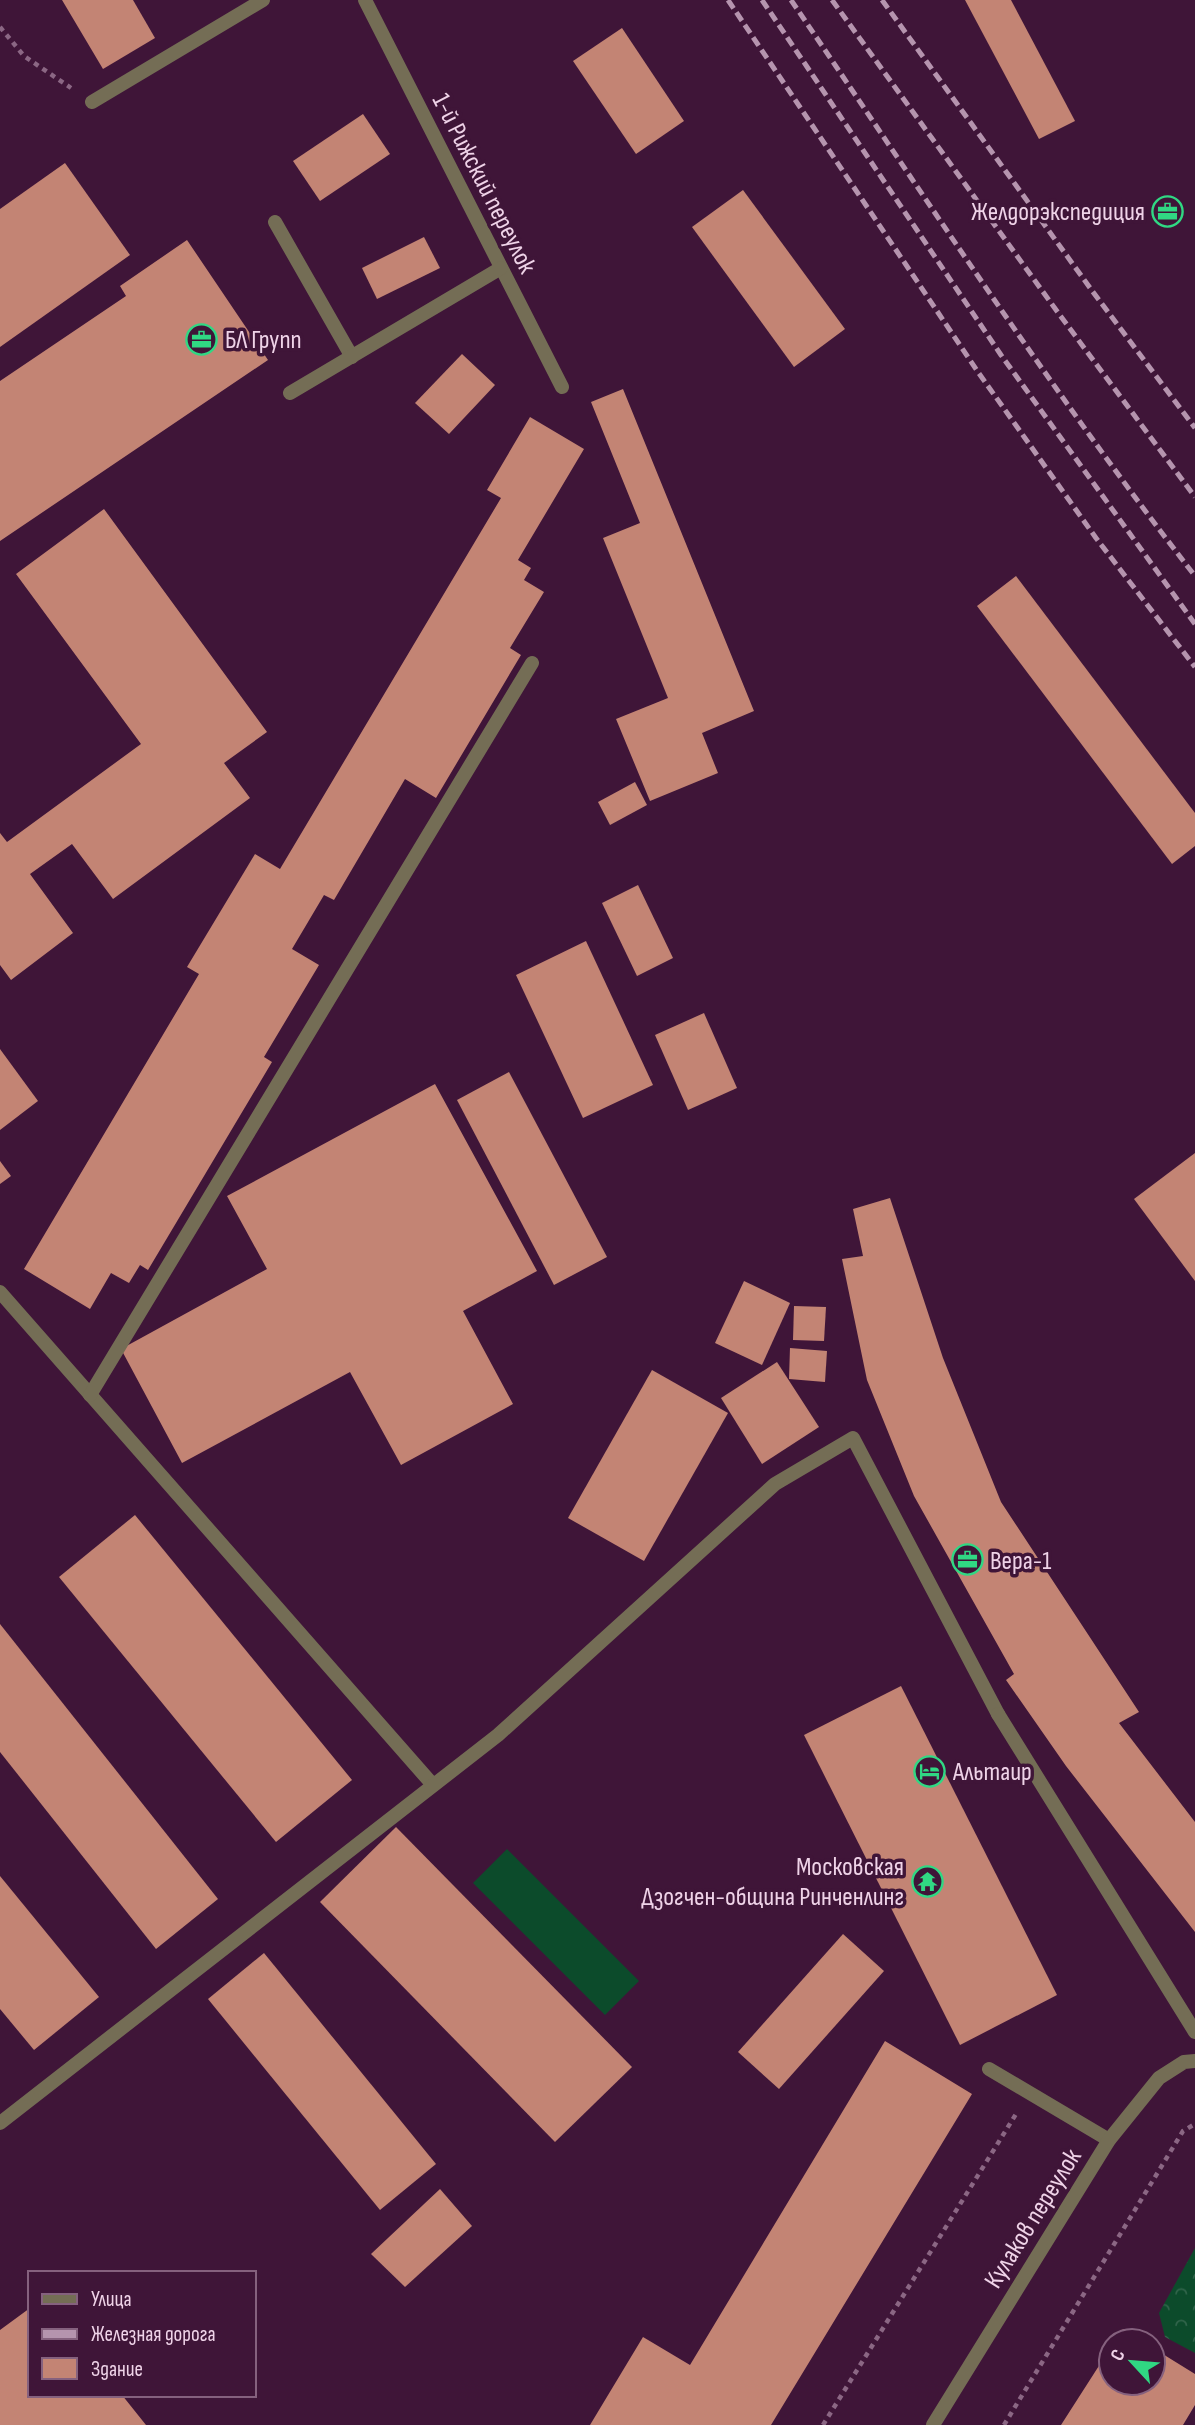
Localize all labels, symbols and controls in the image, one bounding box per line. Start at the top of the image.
street label: 1-й Рижский переулок [425,88,542,279]
office icon: Желдорэкспедиция [1151,194,1185,228]
place label: Желдорэкспедиция [971,197,1145,228]
office icon: БЛ Групп [185,322,219,356]
place label: БЛ Групп [225,325,302,356]
office icon: Вера-1 [950,1543,984,1577]
place label: Вера-1 [990,1546,1051,1577]
hotel icon: Альтаир [913,1754,947,1788]
place label: Альтаир [952,1757,1032,1788]
place label: Московская Дзогчен-община Ринченлинг [641,1852,904,1913]
temple icon: Московская Дзогчен-община Ринченлинг [910,1864,944,1898]
street label: Кулаков переулок [978,2143,1088,2294]
legend [28,2271,256,2397]
text: Улица [91,2287,132,2312]
text: Железная дорога [91,2322,216,2347]
north arrow [1097,2327,1167,2397]
text: С [1106,2346,1131,2365]
text: Здание [91,2357,143,2382]

